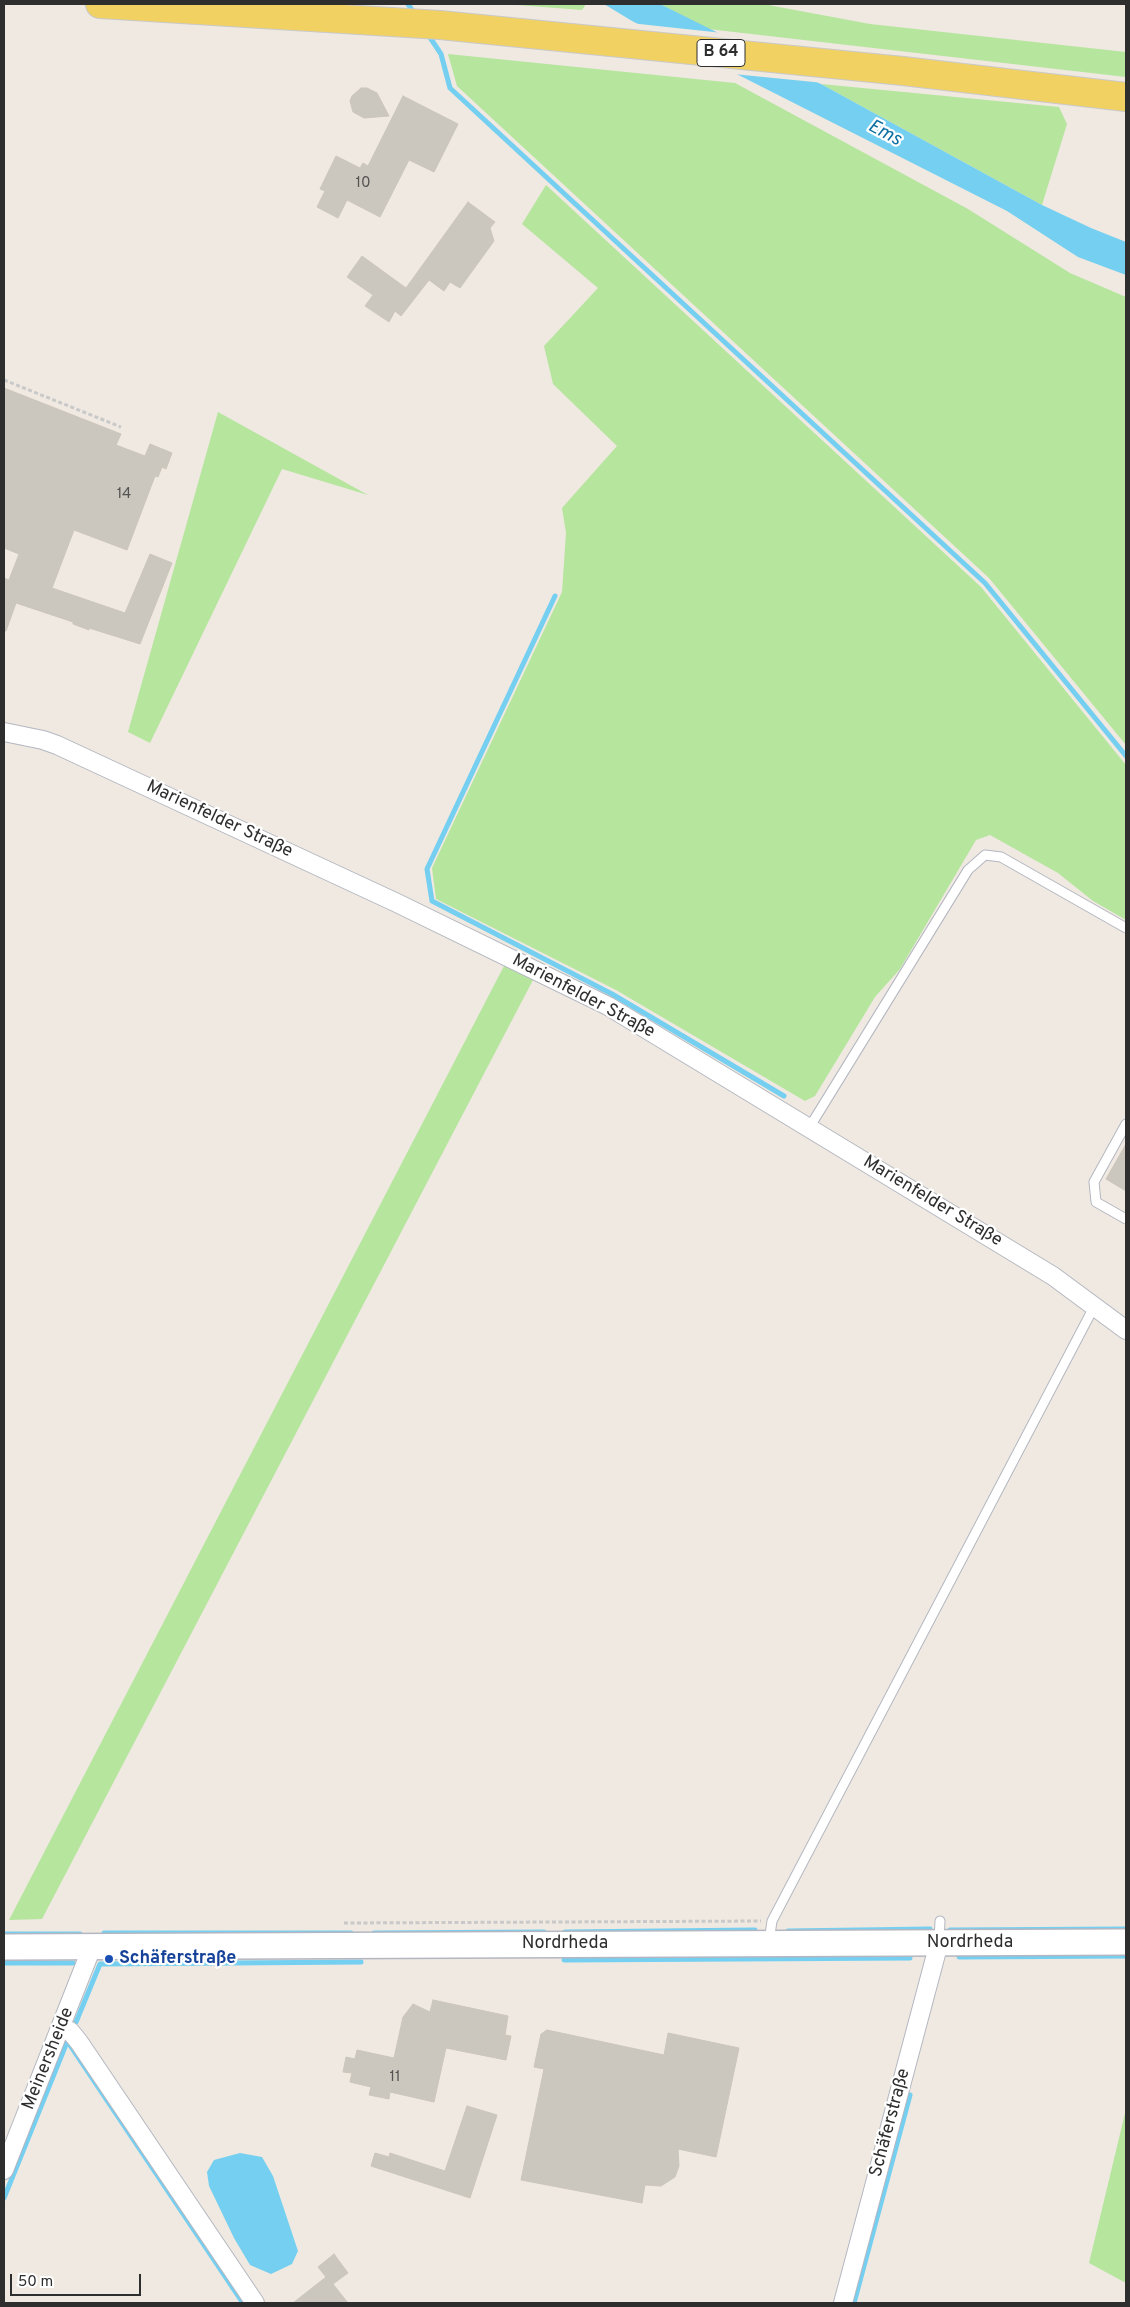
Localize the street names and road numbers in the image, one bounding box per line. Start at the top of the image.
road number: B 64 [697,40,745,66]
street label: Marienfelder Straße [143,777,295,863]
street label: Marienfelder Straße [508,950,658,1044]
street label: Marienfelder Straße [858,1152,1006,1252]
street label: Nordrheda [927,1932,1013,1954]
street label: Nordrheda [522,1933,608,1955]
street label: Meinersheide [19,2005,79,2113]
street label: Schäferstraße [866,2066,916,2180]

